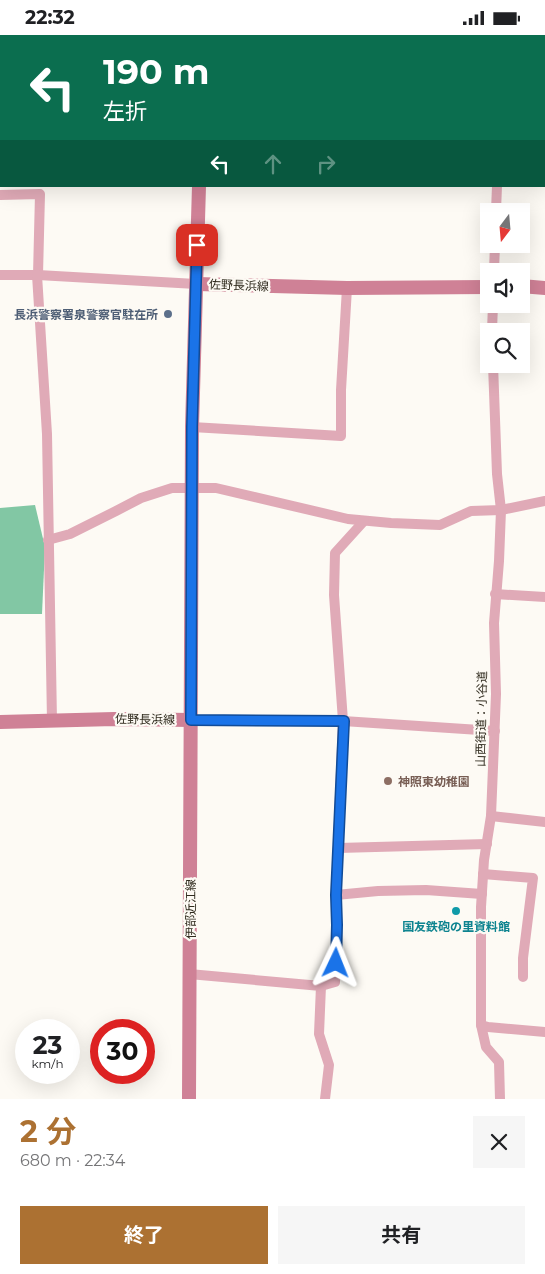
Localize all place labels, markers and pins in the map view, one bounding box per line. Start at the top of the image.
pin [176,224,218,266]
place label: 長浜警察署泉警察官駐在所 [14,307,158,322]
marker: 長浜警察署泉警察官駐在所 [162,308,174,320]
place label: 神照東幼稚園 [398,774,470,789]
marker: 神照東幼稚園 [382,775,394,787]
marker: 国友鉄砲の里資料館 [450,905,462,917]
place label: 国友鉄砲の里資料館 [402,919,510,934]

